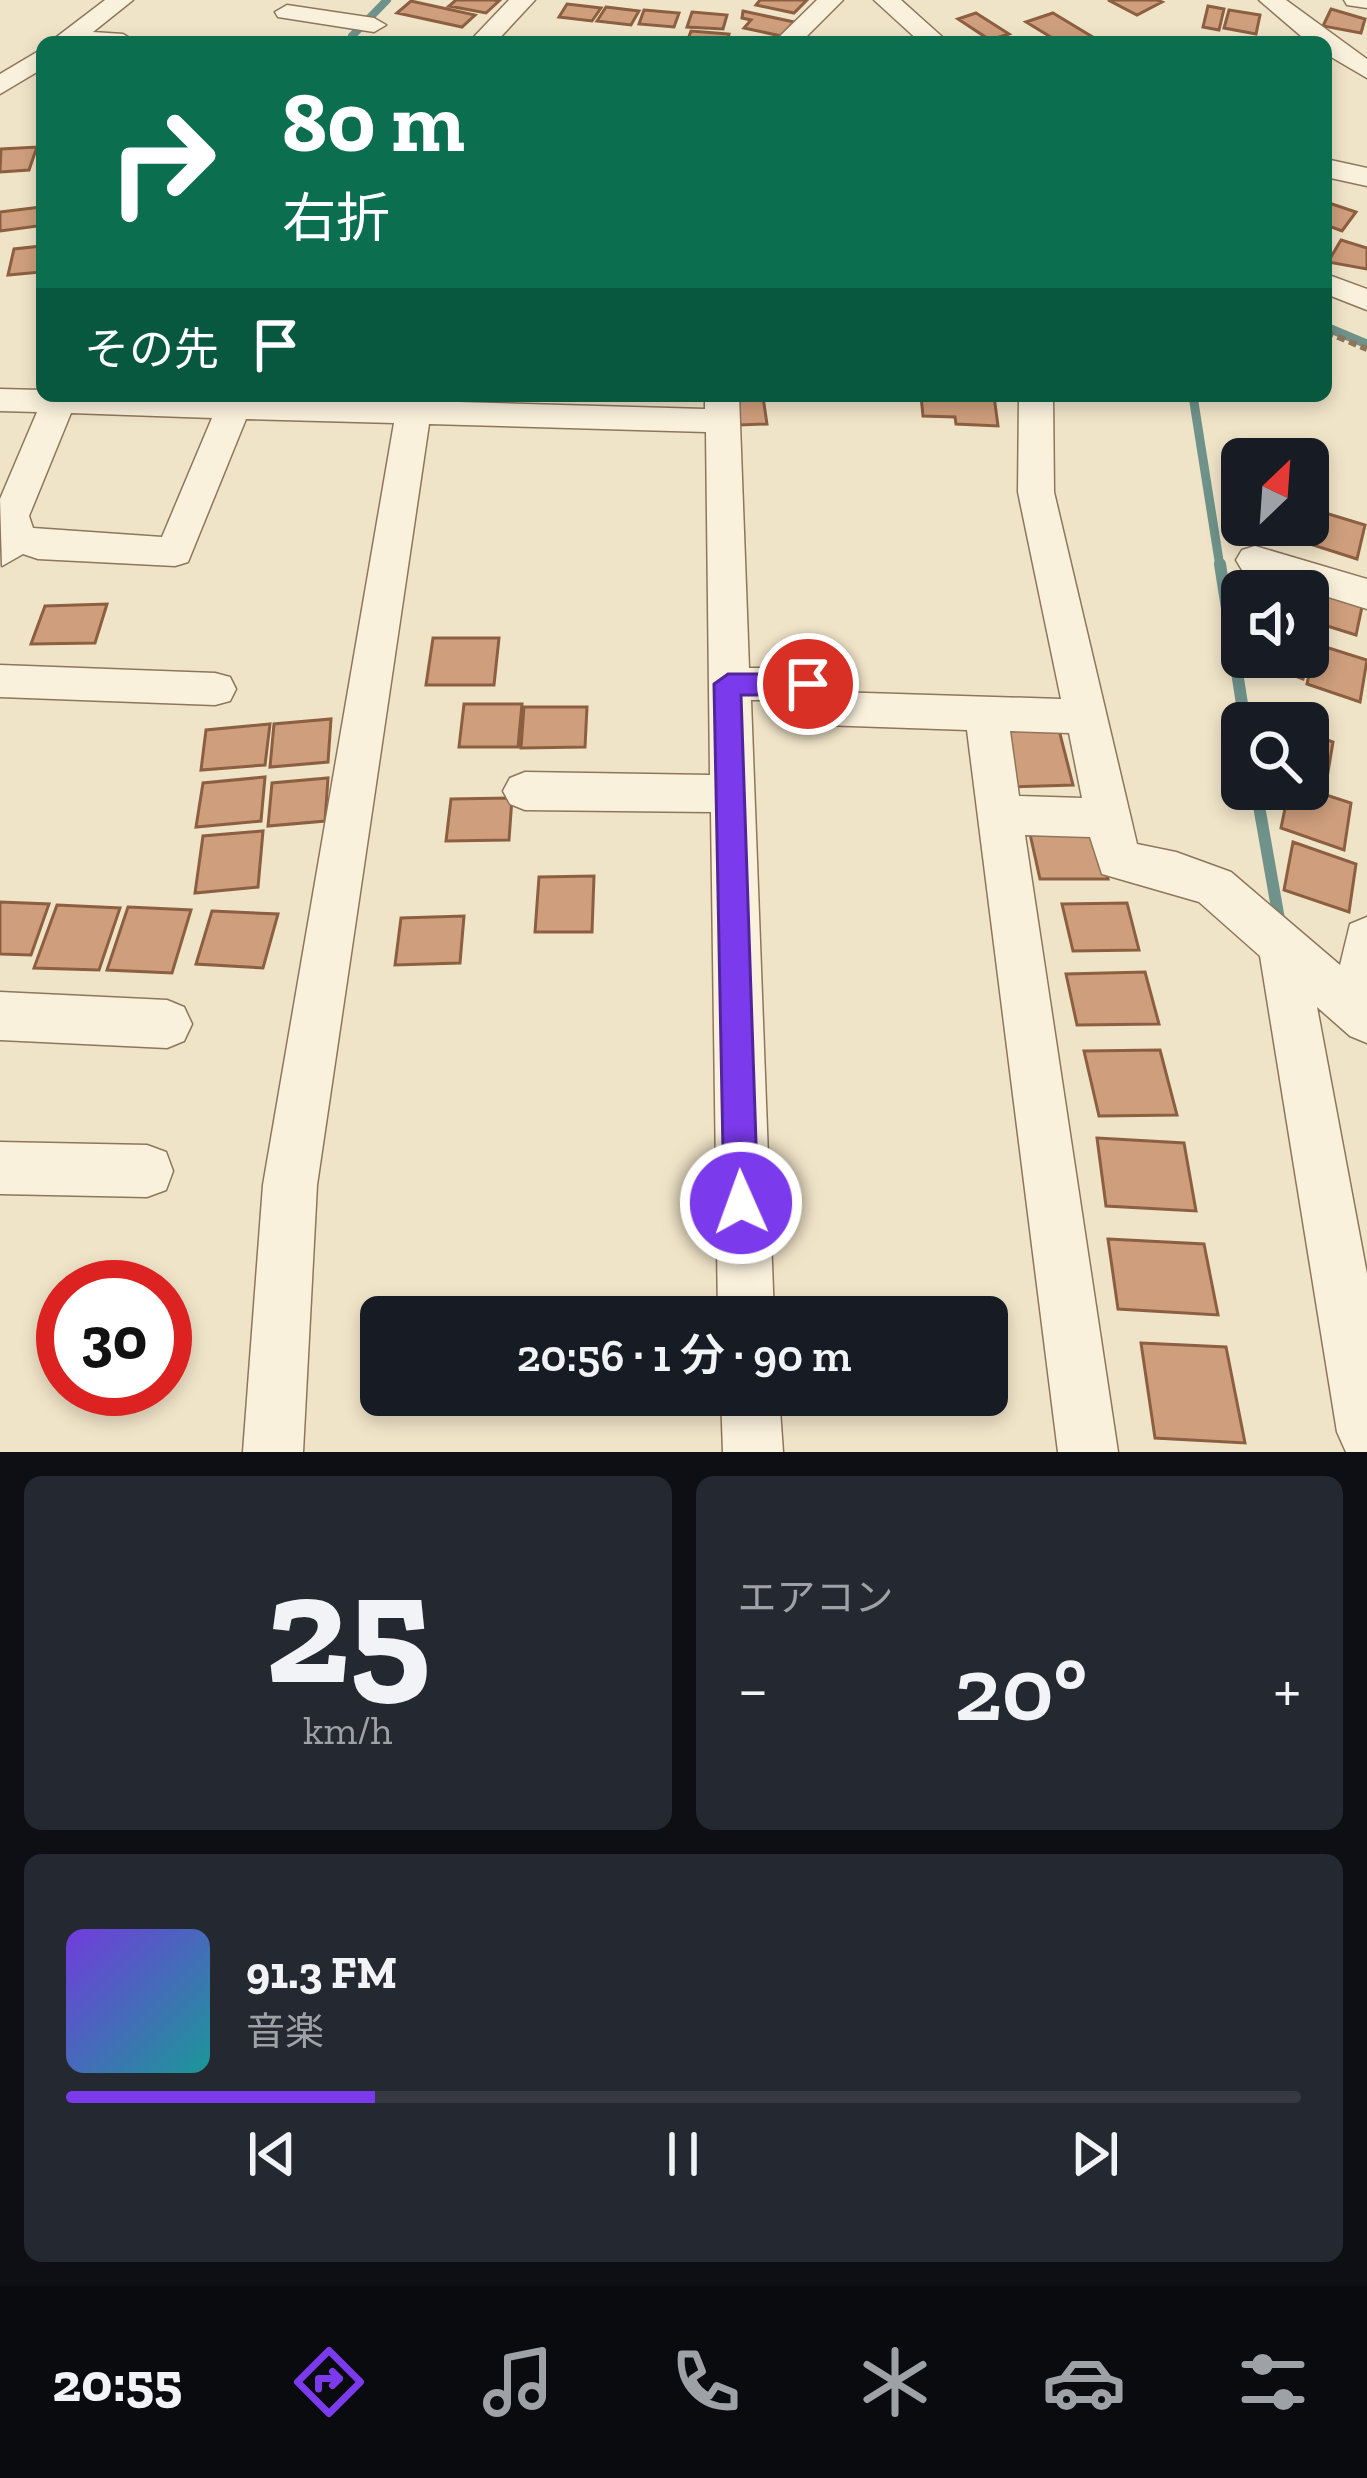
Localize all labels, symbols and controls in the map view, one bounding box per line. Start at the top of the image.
text: 80 m [282,72,465,173]
icon: right [84,84,240,240]
text: 右折 [282,186,390,251]
icon: arrive [243,312,309,378]
text: その先 [84,323,219,377]
north arrow [1221,438,1329,546]
map controls [1221,438,1329,810]
button: sound [1221,570,1329,678]
pin [757,633,859,735]
icon: arrive [775,651,841,717]
button: search [1221,702,1329,810]
position arrow [678,1140,804,1266]
speed limit sign: 30 [36,1260,192,1416]
text: 20:56 · 1 分 · 90 m [517,1329,851,1383]
text: 25 [265,1535,430,1722]
text: エアコン [738,1574,894,1621]
text: 20° [954,1635,1087,1743]
text: − [738,1650,768,1729]
text: + [1273,1650,1301,1729]
text: km/h [303,1707,392,1754]
text: 91.3 FM [246,1946,397,2000]
text: 音楽 [246,2008,324,2055]
icon: previous [239,2121,305,2187]
icon: pause [650,2121,716,2187]
icon: next [1062,2121,1128,2187]
icon: directions [287,2340,371,2424]
icon: music [476,2340,560,2424]
icon: phone [664,2340,748,2424]
icon: climate [853,2340,937,2424]
icon: car [1042,2340,1126,2424]
icon: filters [1231,2340,1315,2424]
text: 20:55 [52,2350,182,2415]

